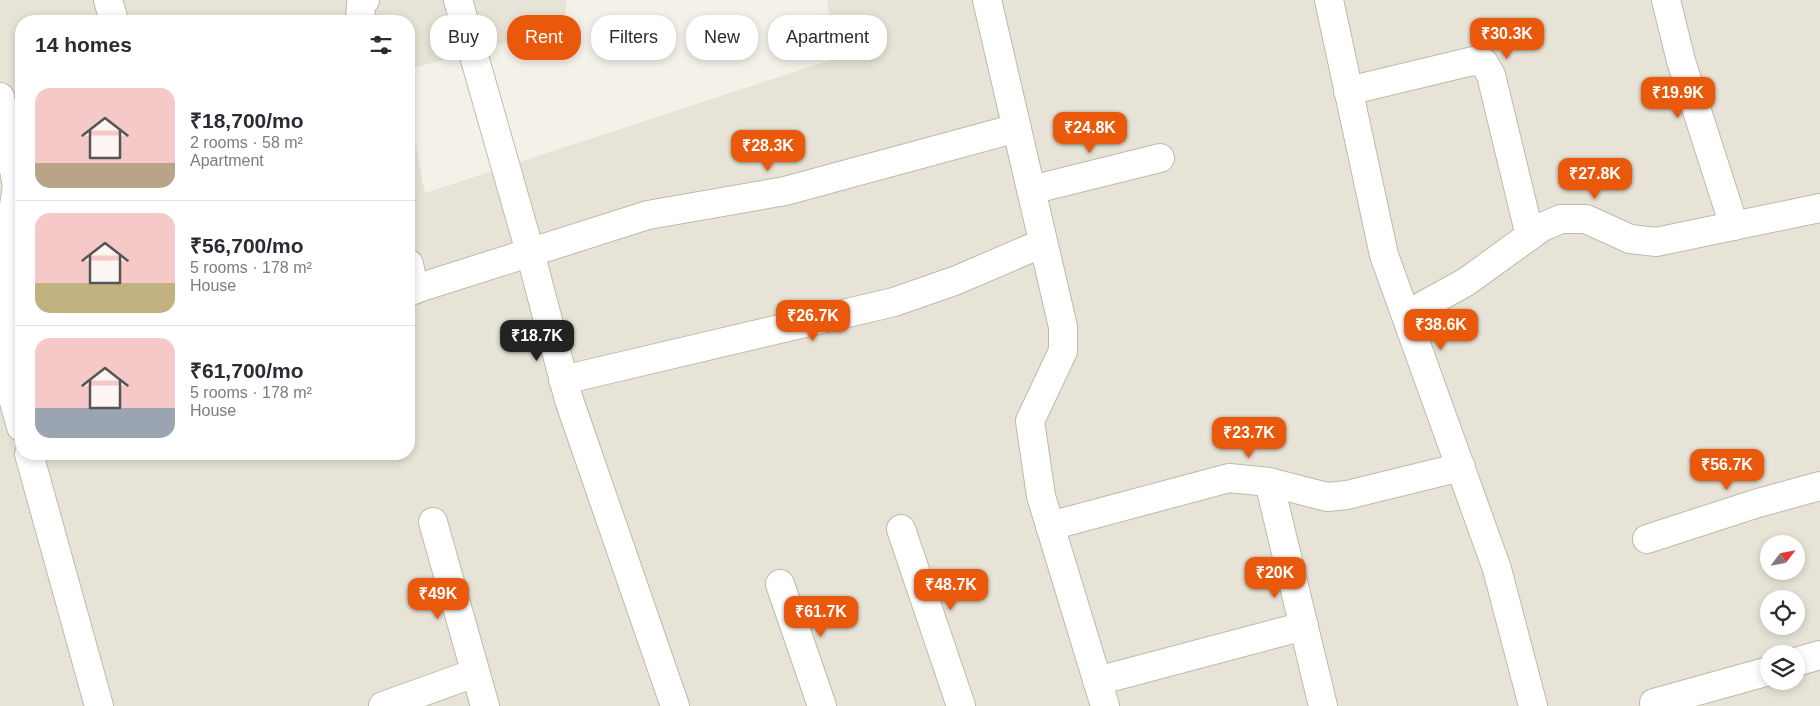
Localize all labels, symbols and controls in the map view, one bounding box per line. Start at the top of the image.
chip: Buy [430,15,497,60]
chip: Rent [507,15,581,60]
chip: Filters [591,15,676,60]
chip: New [686,15,758,60]
chip: Apartment [768,15,887,60]
pin: ₹30.3K [1466,18,1548,60]
text: ₹30.3K [1481,25,1533,42]
icon: filters [367,31,395,59]
text: 14 homes [35,33,132,56]
pin: ₹19.9K [1637,76,1719,119]
text: ₹19.9K [1652,84,1704,101]
icon: home [75,108,135,168]
text: ₹18,700/mo [190,109,304,132]
pin: ₹24.8K [1049,112,1131,154]
text: ₹24.8K [1064,119,1116,136]
pin: ₹28.3K [727,130,809,172]
text: 2 rooms · 58 m² [190,134,303,151]
text: ₹28.3K [742,137,794,154]
text: Apartment [190,152,264,169]
pin: ₹27.8K [1554,158,1636,200]
text: ₹27.8K [1569,165,1621,182]
icon: home [75,233,135,293]
text: ₹56,700/mo [190,234,304,257]
text: 5 rooms · 178 m² [190,259,312,276]
text: House [190,277,236,294]
pin: ₹26.7K [772,300,854,342]
text: ₹26.7K [787,307,839,324]
pin: ₹38.6K [1400,308,1482,351]
text: ₹38.6K [1415,316,1467,333]
pin: ₹18.7K [496,320,578,362]
text: ₹18.7K [511,327,563,344]
icon: home [75,358,135,418]
text: ₹61,700/mo [190,359,304,382]
text: 5 rooms · 178 m² [190,384,312,401]
text: House [190,402,236,419]
pin: ₹23.7K [1208,416,1290,459]
text: ₹23.7K [1223,424,1275,441]
pin: ₹56.7K [1686,448,1768,491]
text: ₹56.7K [1701,456,1753,473]
north arrow [1760,535,1805,580]
map controls [1760,535,1805,690]
pin: ₹20K [1245,556,1305,599]
text: ₹20K [1256,564,1294,581]
pin: ₹48.7K [910,568,992,611]
text: ₹48.7K [925,576,977,593]
pin: ₹49K [408,578,468,620]
text: ₹49K [419,585,457,602]
button: locate [1760,590,1805,635]
pin: ₹61.7K [780,596,862,638]
text: ₹61.7K [795,603,847,620]
button: layers [1760,645,1805,690]

